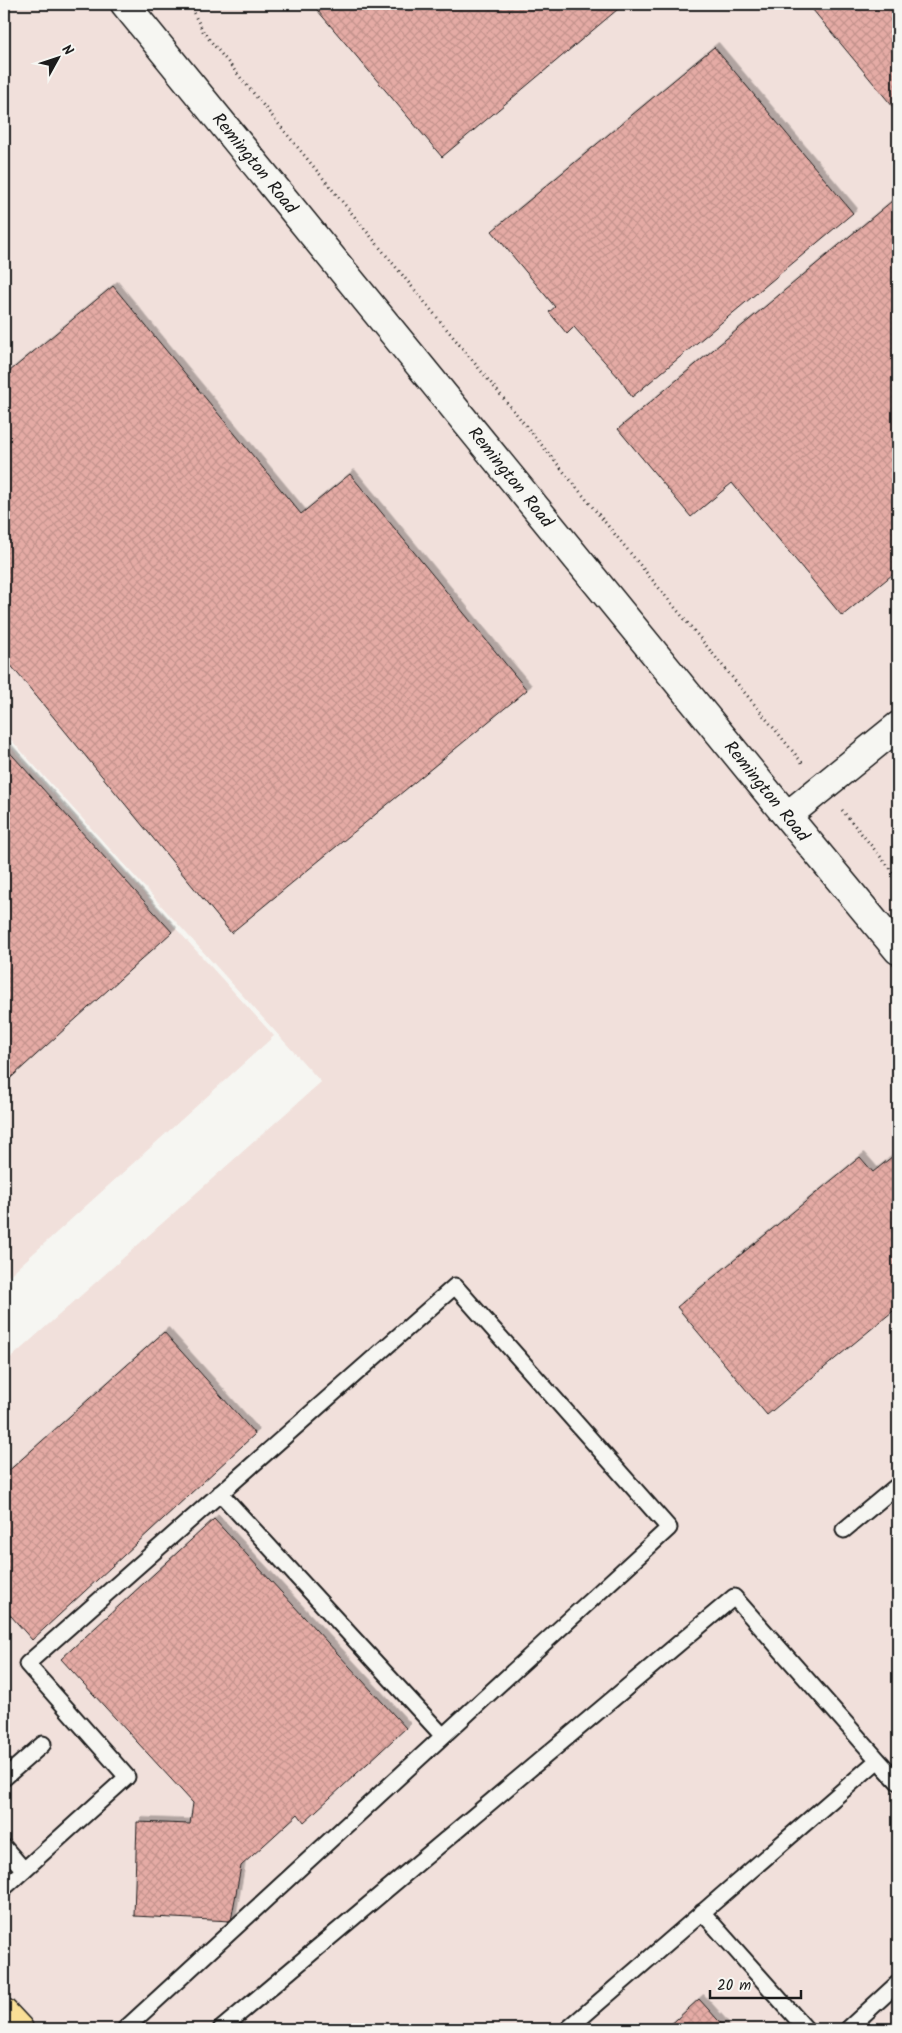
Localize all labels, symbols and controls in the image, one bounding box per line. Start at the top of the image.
north arrow [32,32,82,82]
text: N [56,40,79,61]
street label: Remington Road [204,107,305,222]
street label: Remington Road [460,421,561,536]
street label: Remington Road [716,735,817,850]
scale bar [710,1968,801,2000]
text: 20 m [717,1974,751,1998]

